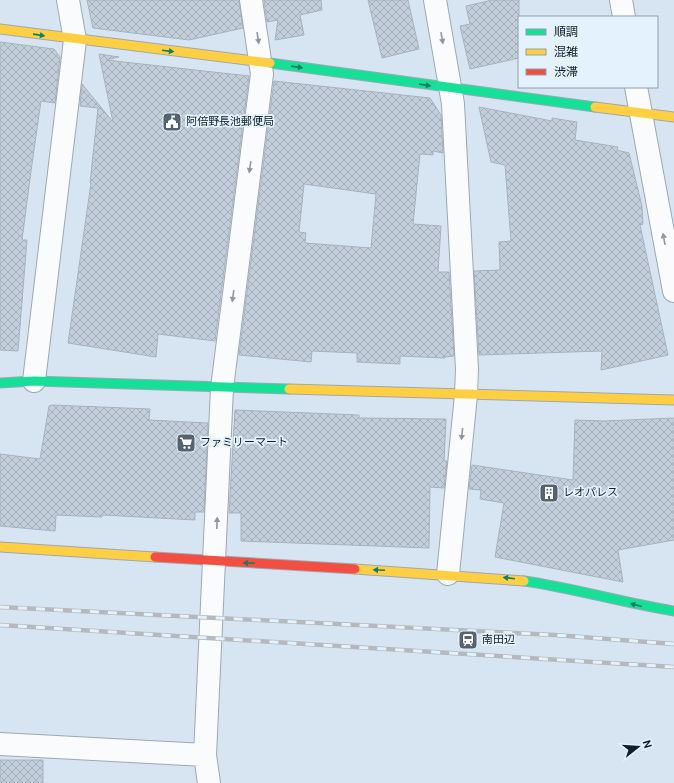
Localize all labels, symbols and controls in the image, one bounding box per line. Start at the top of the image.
legend [518,16,658,88]
text: 順調 [554,25,578,41]
one-way arrow [33,32,45,38]
one-way arrow [255,32,261,44]
one-way arrow [439,32,445,44]
text: 混雑 [554,45,578,61]
one-way arrow [162,48,174,54]
one-way arrow [291,64,303,70]
text: 渋滞 [554,65,578,81]
one-way arrow [419,82,431,88]
public building icon: 阿倍野長池郵便局 [161,111,183,133]
place label: 阿倍野長池郵便局 [186,115,274,129]
one-way arrow [247,161,253,173]
one-way arrow [661,232,667,245]
one-way arrow [230,290,236,302]
one-way arrow [459,428,466,440]
supermarket icon: ファミリーマート [175,432,197,454]
place label: ファミリーマート [200,436,288,450]
building icon: レオパレス [538,482,560,504]
place label: レオパレス [563,486,618,500]
one-way arrow [213,517,220,529]
one-way arrow [243,560,255,567]
one-way arrow [372,567,385,573]
one-way arrow [502,575,515,581]
one-way arrow [629,602,641,608]
station icon: 南田辺 [457,629,479,651]
place label: 南田辺 [482,633,515,647]
north arrow [618,727,658,767]
text: N [639,739,654,750]

